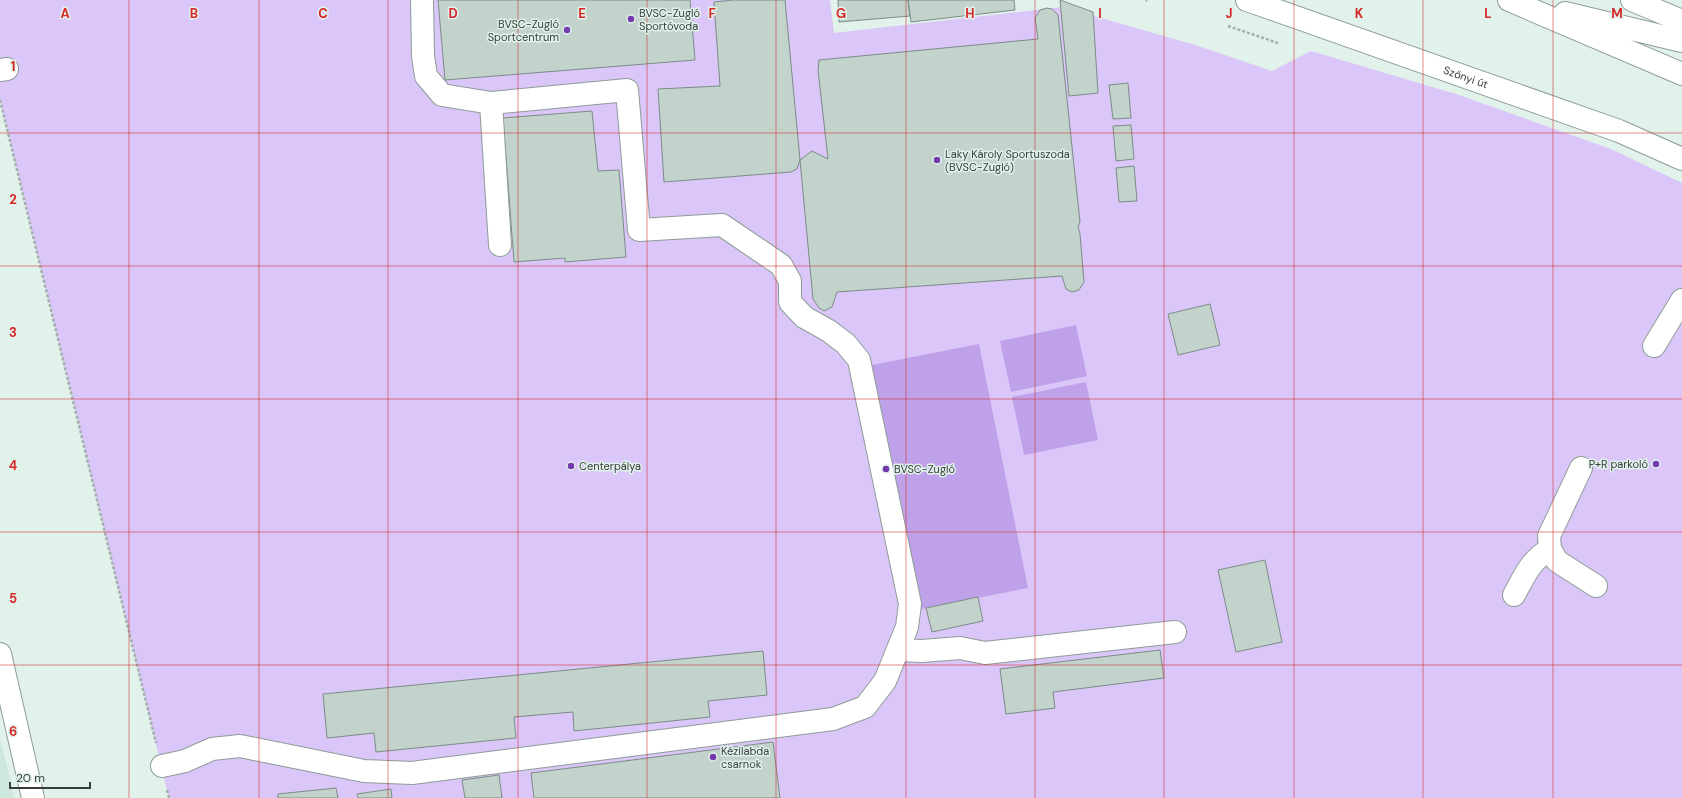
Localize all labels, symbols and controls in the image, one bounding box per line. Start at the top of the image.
text: A [60,5,70,22]
text: B [190,5,198,22]
text: C [318,5,328,22]
text: D [448,5,458,22]
text: E [578,5,586,22]
text: F [708,5,716,22]
text: G [836,5,846,22]
text: H [965,5,975,22]
text: I [1098,5,1102,22]
text: J [1225,5,1233,22]
text: K [1355,5,1364,22]
text: L [1484,5,1492,22]
text: M [1611,5,1623,22]
place label: BVSC-Zugló Sportóvoda [639,6,700,33]
marker: BVSC-Zugló Sportóvoda [626,14,636,24]
place label: BVSC-Zugló Sportcentrum [488,17,559,44]
marker: BVSC-Zugló Sportcentrum [562,25,572,35]
text: 1 [11,58,15,75]
street label: Szőnyi út [1442,63,1490,91]
place label: Laky Károly Sportuszoda (BVSC-Zugló) [945,147,1070,174]
marker: Laky Károly Sportuszoda (BVSC-Zugló) [932,155,942,165]
text: 2 [9,191,17,208]
text: 3 [9,324,17,341]
text: 4 [9,457,17,474]
place label: P+R parkoló [1589,457,1648,471]
place label: Centerpálya [579,459,641,473]
marker: P+R parkoló [1651,459,1661,469]
marker: Centerpálya [566,461,576,471]
place label: BVSC-Zugló [894,462,955,476]
marker: BVSC-Zugló [881,464,891,474]
text: 5 [9,590,17,607]
text: 6 [9,723,17,740]
place label: Kézilabda csarnok [721,744,769,771]
marker: Kézilabda csarnok [708,752,718,762]
scale bar [10,764,90,790]
text: 20 m [16,770,45,786]

